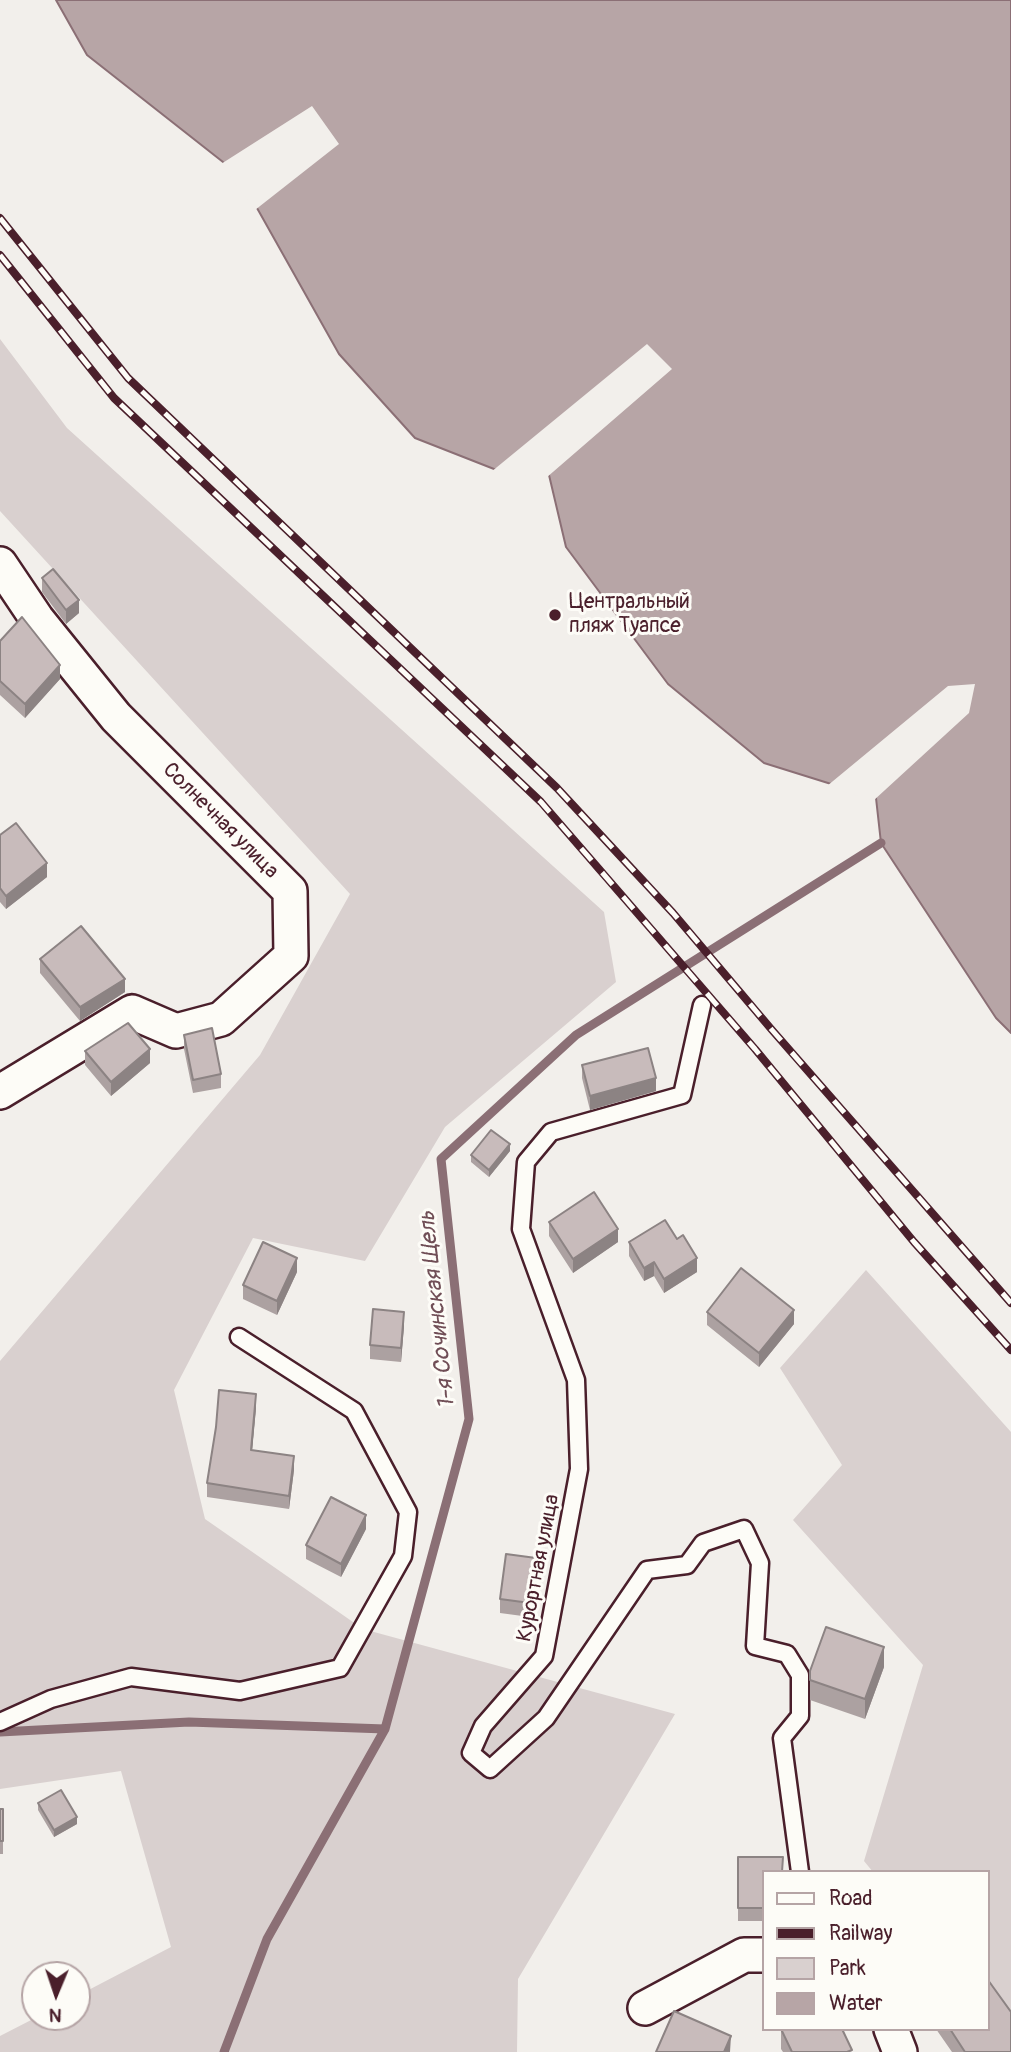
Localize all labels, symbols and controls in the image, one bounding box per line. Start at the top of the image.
place label: Центральный пляж Туапсе [569,590,690,640]
marker: Центральный пляж Туапсе [547,607,563,623]
street label: Солнечная улица [157,758,283,884]
water label: 1-я Сочинская Щель [414,1210,462,1410]
street label: Курортная улица [512,1492,566,1644]
legend [762,1870,990,2031]
text: Road [829,1885,873,1912]
text: Railway [829,1920,893,1947]
text: Park [829,1955,866,1982]
north arrow [21,1961,91,2031]
text: Water [829,1990,882,2017]
text: N [49,2003,62,2027]

